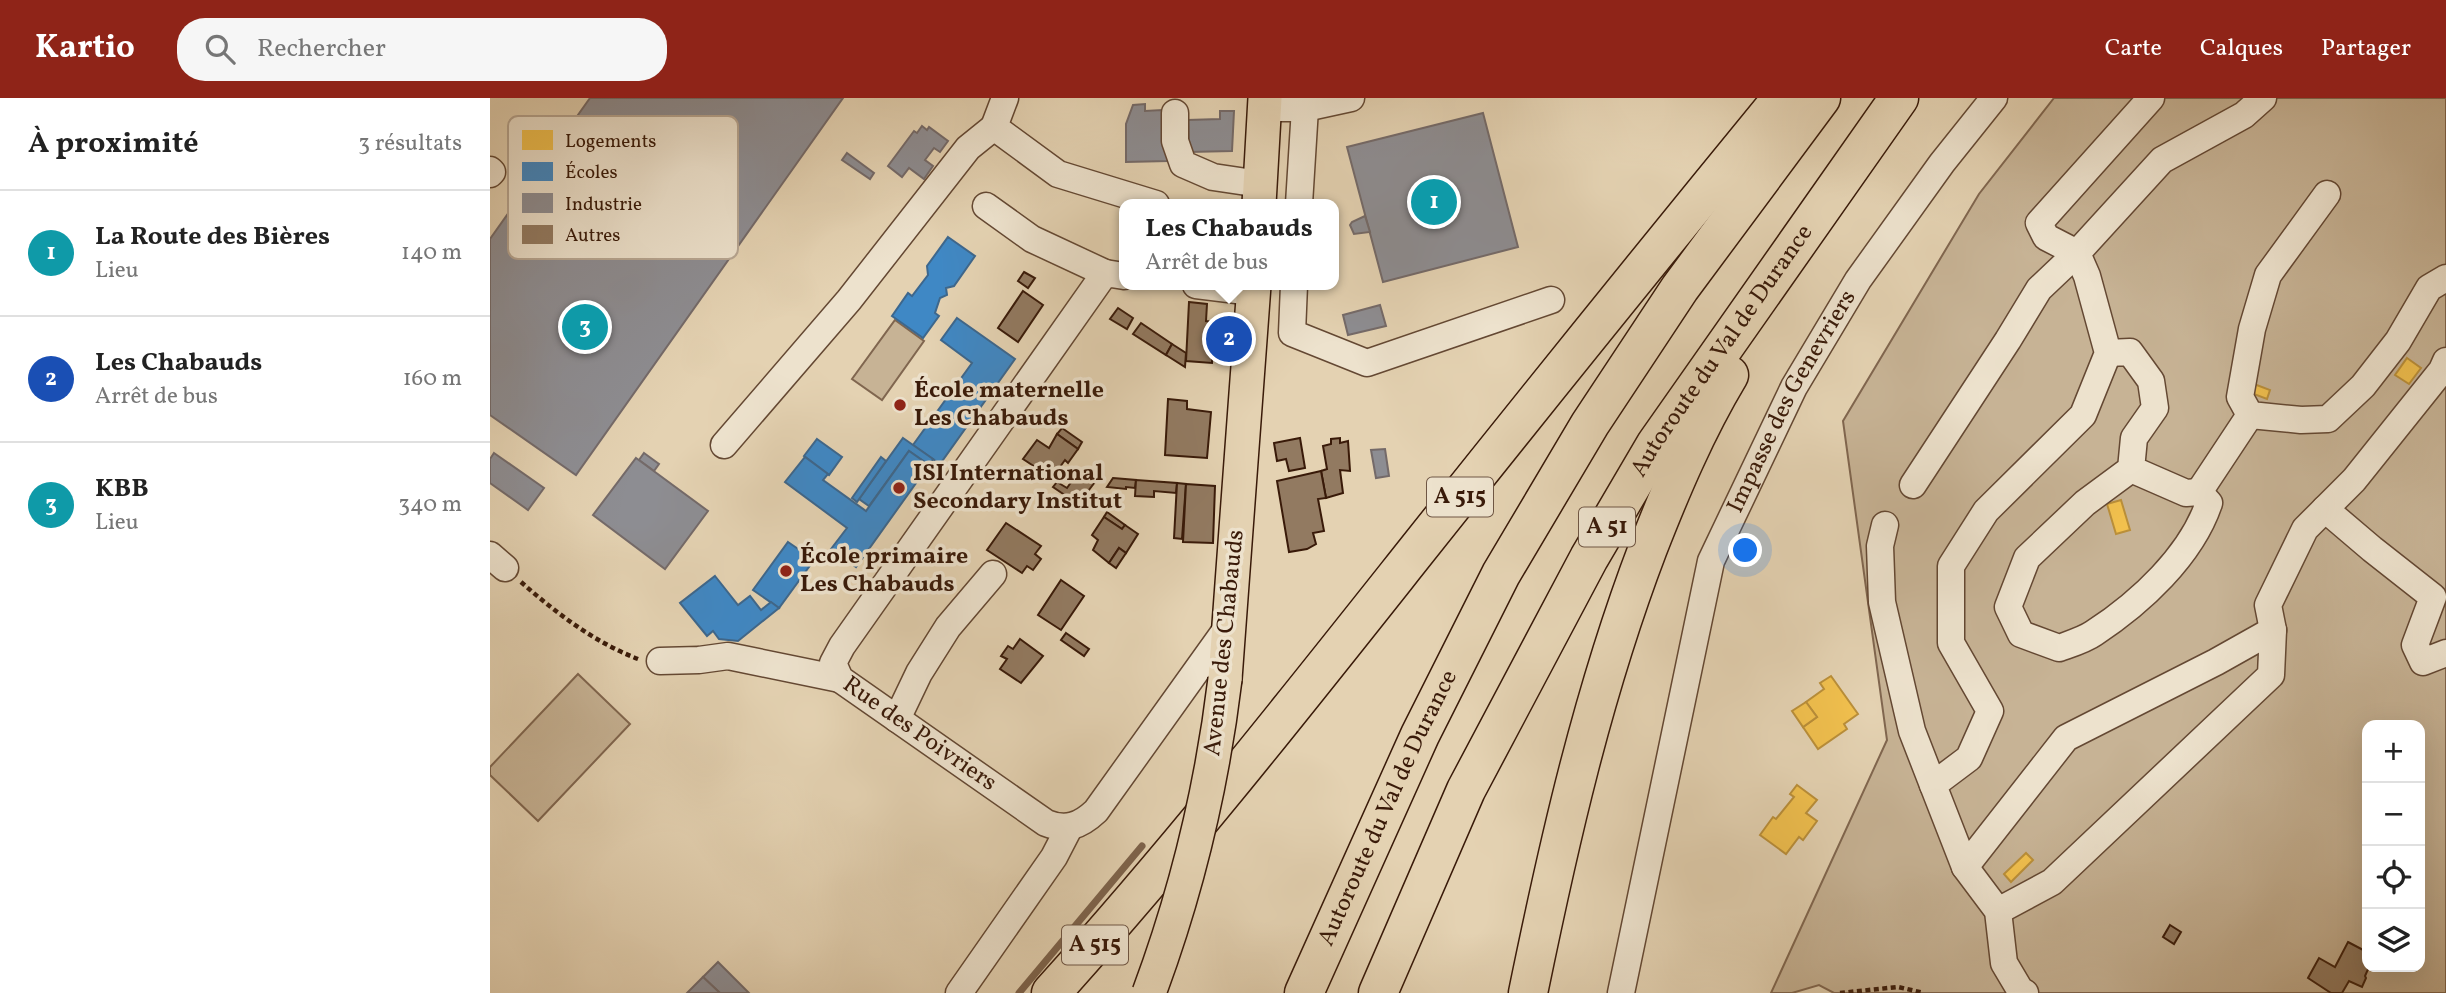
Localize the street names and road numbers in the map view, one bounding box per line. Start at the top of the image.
street label: Autoroute du Val de Durance [1623,218,1822,484]
street label: Impasse des Genevriers [1719,284,1865,519]
road number: A 515 [1427,478,1493,516]
road number: A 51 [1579,508,1635,546]
street label: Avenue des Chabauds [1196,528,1254,758]
street label: Autoroute du Val de Durance [1310,665,1467,952]
street label: Rue des Poivriers [835,668,1003,800]
road number: A 515 [1062,926,1128,964]

